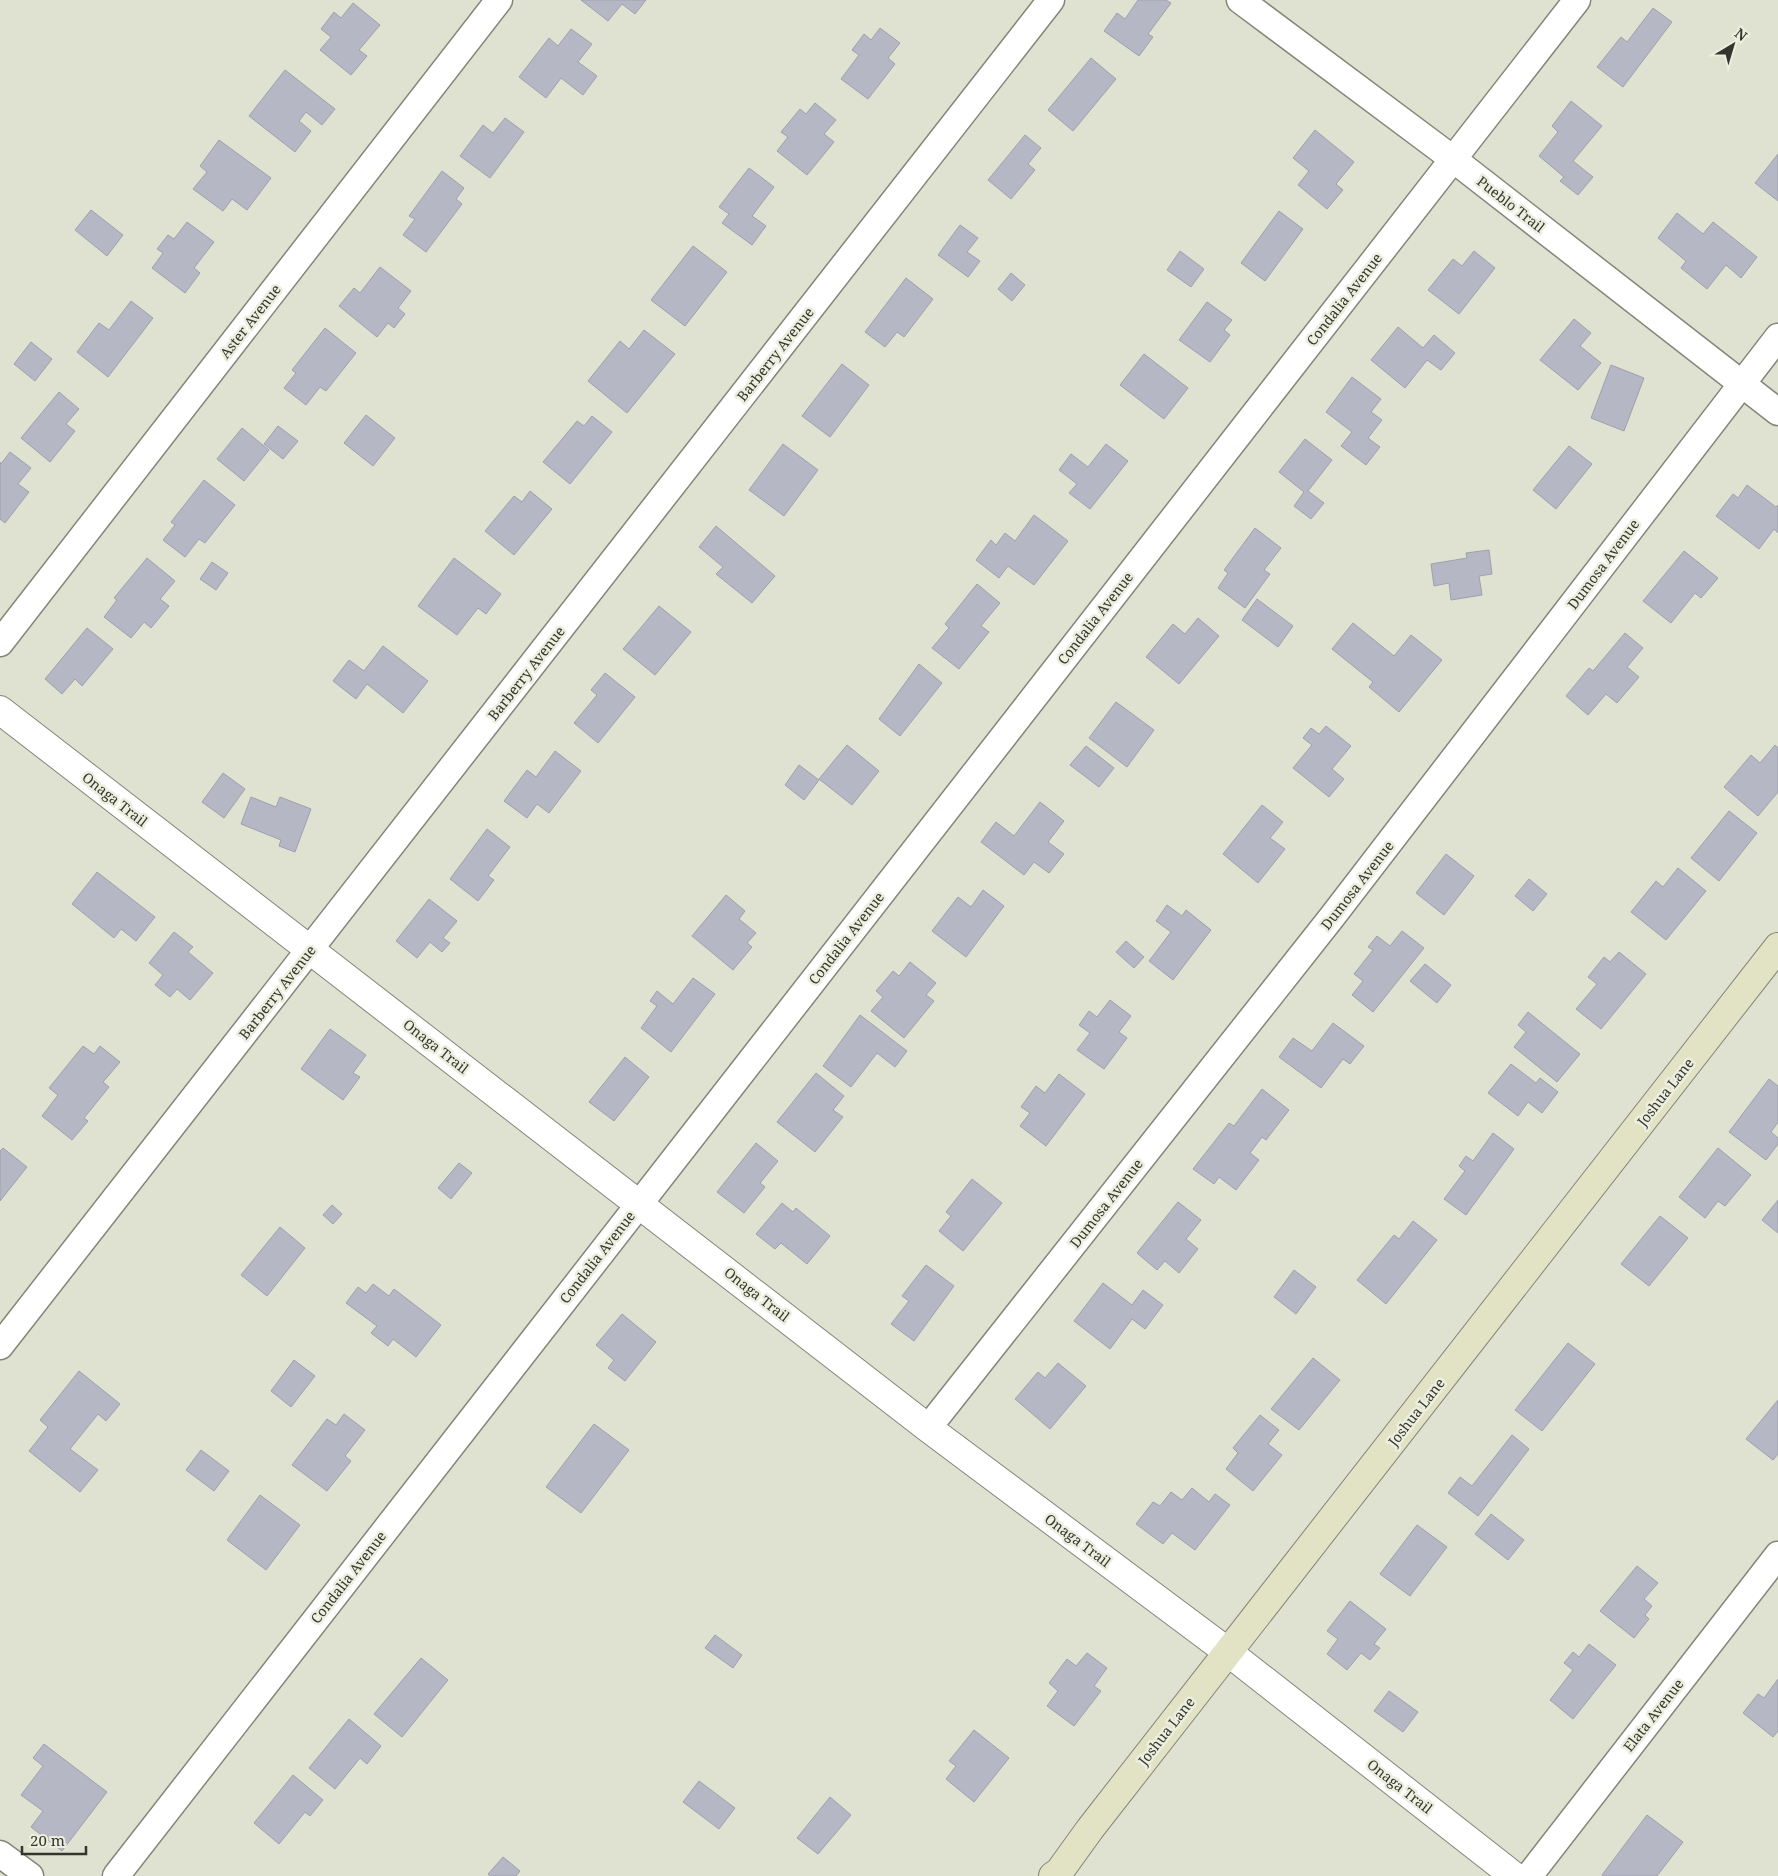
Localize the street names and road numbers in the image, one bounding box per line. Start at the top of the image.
street label: Pueblo Trail [1473,172,1549,237]
street label: Condalia Avenue [1302,249,1386,349]
street label: Aster Avenue [215,280,285,362]
street label: Barberry Avenue [732,303,818,405]
street label: Dumosa Avenue [1563,515,1643,613]
street label: Condalia Avenue [1053,568,1137,668]
street label: Barberry Avenue [483,622,569,724]
street label: Onaga Trail [78,768,152,831]
street label: Dumosa Avenue [1316,837,1398,933]
street label: Condalia Avenue [804,888,888,988]
street label: Barberry Avenue [234,941,320,1043]
street label: Onaga Trail [399,1015,473,1078]
street label: Joshua Lane [1632,1054,1698,1131]
street label: Dumosa Avenue [1065,1155,1147,1251]
street label: Condalia Avenue [555,1207,639,1307]
street label: Onaga Trail [720,1263,794,1326]
street label: Joshua Lane [1383,1374,1449,1451]
street label: Onaga Trail [1041,1509,1115,1571]
street label: Condalia Avenue [306,1527,390,1627]
street label: Elata Avenue [1619,1675,1687,1755]
street label: Joshua Lane [1133,1693,1199,1770]
street label: Onaga Trail [1363,1755,1437,1818]

